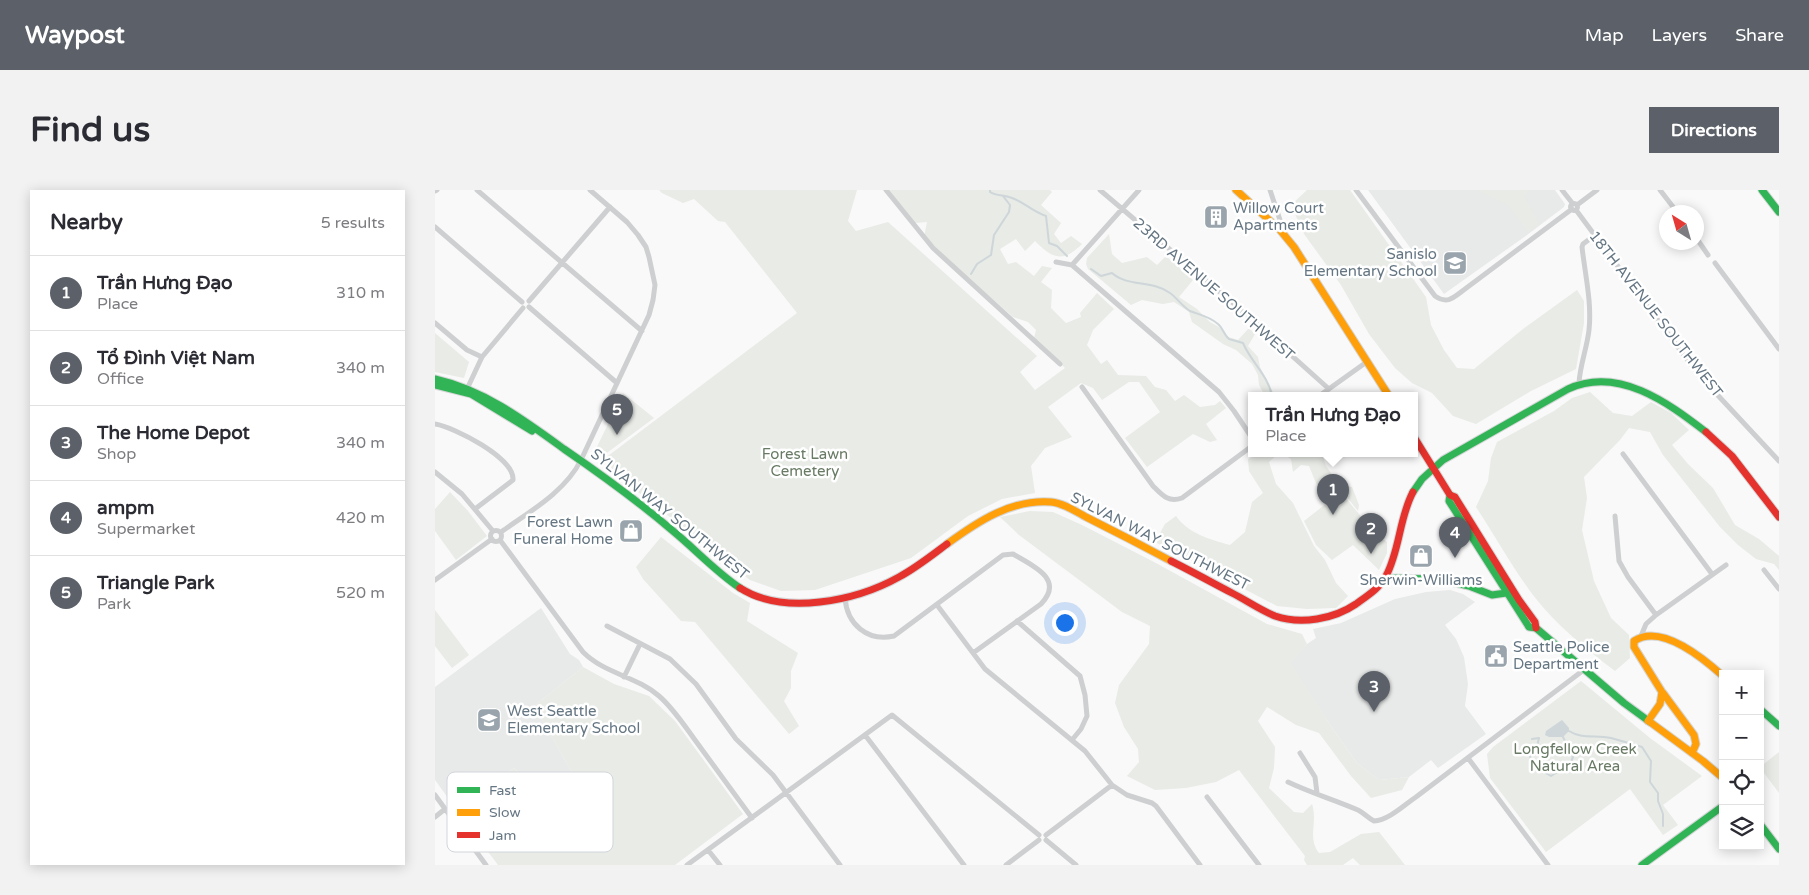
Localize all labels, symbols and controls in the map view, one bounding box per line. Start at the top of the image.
text: Waypost [25,21,125,50]
text: Map [1585,24,1624,46]
text: Layers [1652,24,1707,46]
text: Share [1735,24,1784,46]
button: Directions [1649,107,1779,153]
text: Find us [30,109,150,151]
place label: Willow Court Apartments [1233,199,1324,234]
building icon: Willow Court Apartments [1203,204,1229,230]
north arrow [1659,205,1704,250]
text: Nearby [50,210,123,235]
text: 5 results [321,213,385,233]
street label: 23RD AVENUE SOUTHWEST [1130,214,1298,364]
street label: 18TH AVENUE SOUTHWEST [1585,227,1727,401]
place label: Sanislo Elementary School [1304,245,1437,280]
school or university icon: Sanislo Elementary School [1442,250,1468,276]
text: Trần Hưng Đạo [97,272,233,294]
text: 1 [61,283,71,303]
text: 310 m [336,283,385,303]
text: Place [97,294,138,314]
text: Tổ Đình Việt Nam [97,347,255,369]
text: 2 [61,358,71,378]
text: 340 m [336,358,385,378]
text: Office [97,369,144,389]
popup [1248,392,1418,457]
pin: 5 [601,394,633,435]
text: Trần Hưng Đạo [1265,404,1401,426]
text: The Home Depot [97,422,250,444]
text: Place [1265,426,1306,446]
text: 3 [61,433,71,453]
text: 340 m [336,433,385,453]
text: Shop [97,444,136,464]
street label: SYLVAN WAY SOUTHWEST [587,445,753,583]
park label: Forest Lawn Cemetery [762,445,848,480]
pin: 1 [1317,474,1349,515]
street label: SYLVAN WAY SOUTHWEST [1068,488,1252,594]
text: ampm [97,497,155,519]
text: 4 [61,508,71,528]
text: 420 m [336,508,385,528]
place label: Forest Lawn Funeral Home [513,513,613,548]
pin: 2 [1355,513,1387,554]
pin: 4 [1439,517,1471,558]
shop icon: Forest Lawn Funeral Home [618,518,644,544]
text: Supermarket [97,519,195,539]
shop icon: Sherwin-Williams [1408,543,1434,569]
place label: Sherwin-Williams [1360,571,1482,589]
text: Triangle Park [97,572,215,594]
text: 5 [61,583,71,603]
text: 520 m [336,583,385,603]
text: Park [97,594,131,614]
your location [1052,610,1078,636]
place label: Seattle Police Department [1513,638,1609,673]
public building icon: Seattle Police Department [1483,643,1509,669]
map controls [1719,670,1764,850]
button: + [1719,670,1764,715]
pin: 3 [1358,671,1390,712]
place label: West Seattle Elementary School [507,702,640,737]
school or university icon: West Seattle Elementary School [476,707,502,733]
button: − [1719,715,1764,760]
park label: Longfellow Creek Natural Area [1513,740,1637,775]
button: locate [1719,760,1764,805]
legend [447,772,613,852]
text: Fast [489,782,517,799]
text: Slow [489,804,521,821]
button: layers [1719,805,1764,850]
text: Jam [489,827,516,844]

